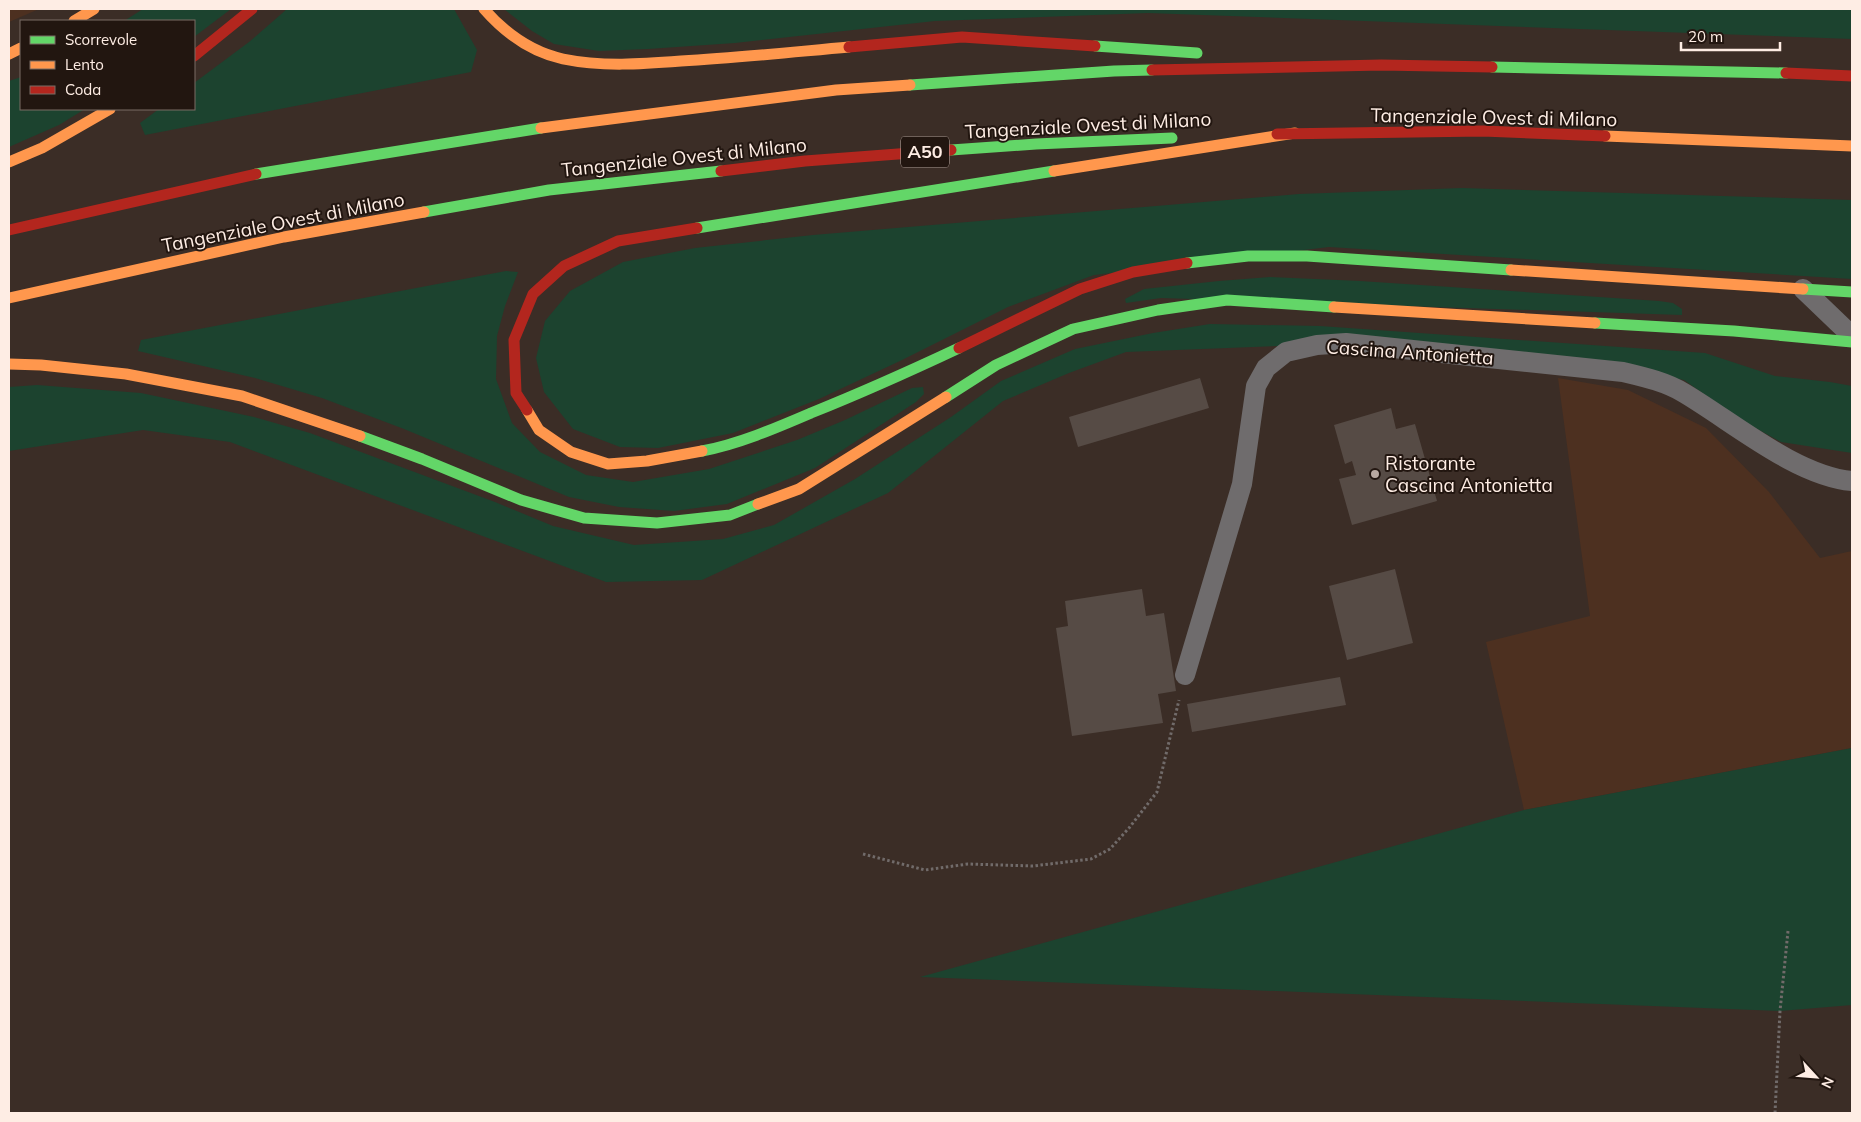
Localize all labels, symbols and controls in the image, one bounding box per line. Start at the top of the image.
legend [20,20,195,110]
scale bar [1681,20,1780,52]
text: 20 m [1688,27,1723,46]
text: Scorrevole [65,30,137,49]
text: Lento [65,55,104,74]
text: Coda [65,80,101,99]
street label: Tangenziale Ovest di Milano [1371,103,1617,131]
street label: Tangenziale Ovest di Milano [964,107,1212,143]
street label: Tangenziale Ovest di Milano [560,132,808,182]
road number: A50 [901,136,949,168]
street label: Tangenziale Ovest di Milano [160,187,406,257]
street label: Cascina Antonietta [1325,334,1495,370]
place label: Ristorante Cascina Antonietta [1385,451,1553,497]
marker: Ristorante Cascina Antonietta [1369,468,1381,480]
north arrow [1791,1052,1841,1102]
text: N [1817,1074,1838,1091]

